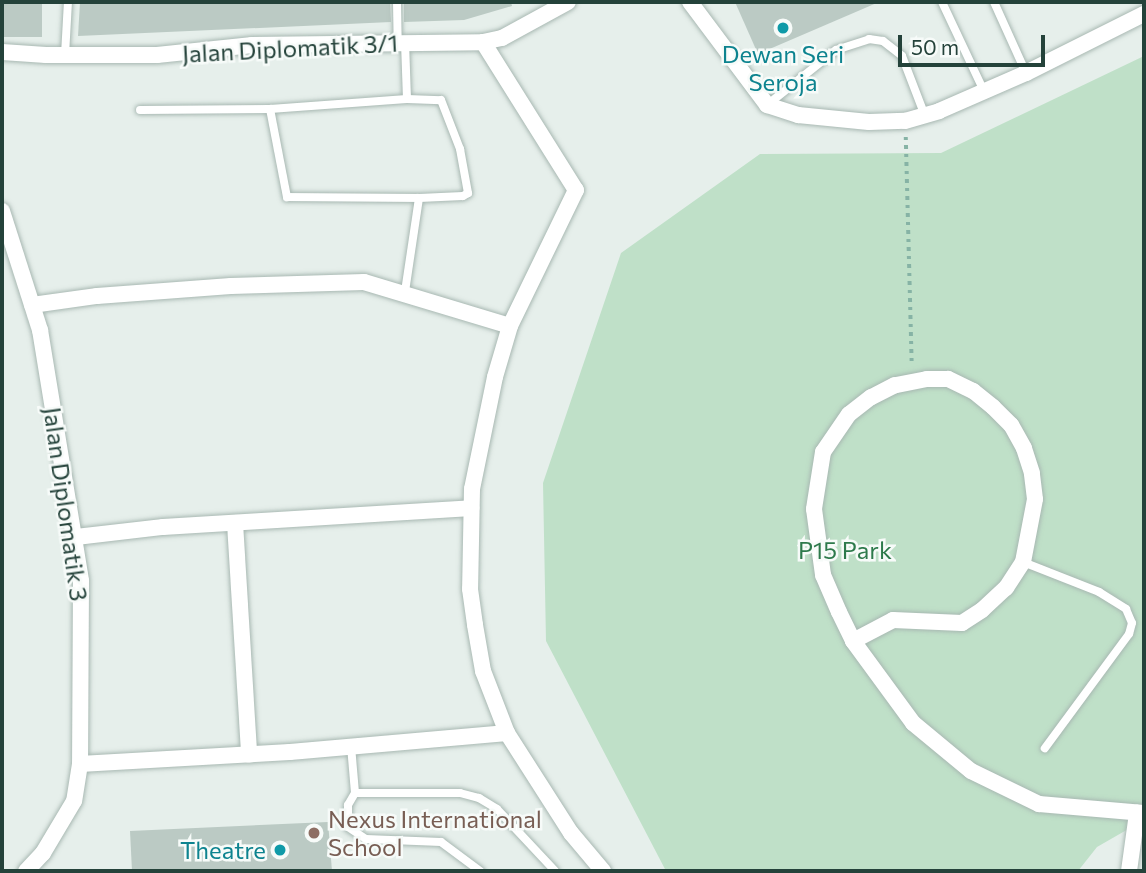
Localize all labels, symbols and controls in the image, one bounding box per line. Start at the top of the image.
marker: Dewan Seri Seroja [775,20,791,36]
scale bar [901,21,1048,65]
street label: Jalan Diplomatik 3/1 [181,28,399,68]
text: 50 m [911,34,959,59]
place label: Dewan Seri Seroja [722,40,844,96]
street label: Jalan Diplomatik 3 [38,405,94,603]
park label: P15 Park [798,536,892,564]
place label: Nexus International School [328,805,542,861]
marker: Nexus International School [306,825,322,841]
place label: Theatre [180,836,266,864]
marker: Theatre [272,842,288,858]

